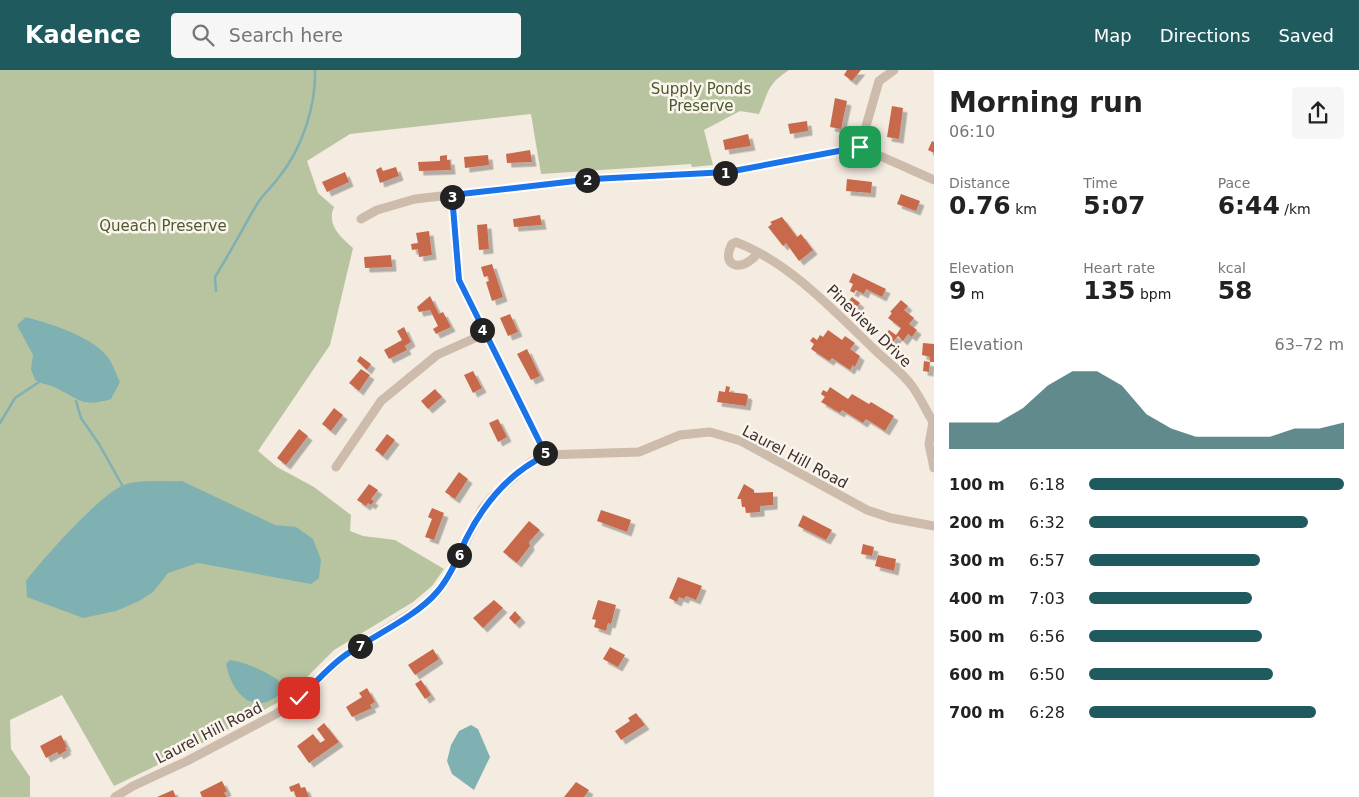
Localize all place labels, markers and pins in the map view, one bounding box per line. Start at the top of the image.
pin [839,126,881,168]
pin: 1 [712,160,738,186]
pin: 2 [574,168,600,192]
pin: 3 [440,184,464,210]
pin: 4 [470,318,494,342]
pin: 5 [532,440,558,466]
pin: 6 [446,542,472,568]
pin: 7 [348,634,372,658]
pin [278,677,320,719]

